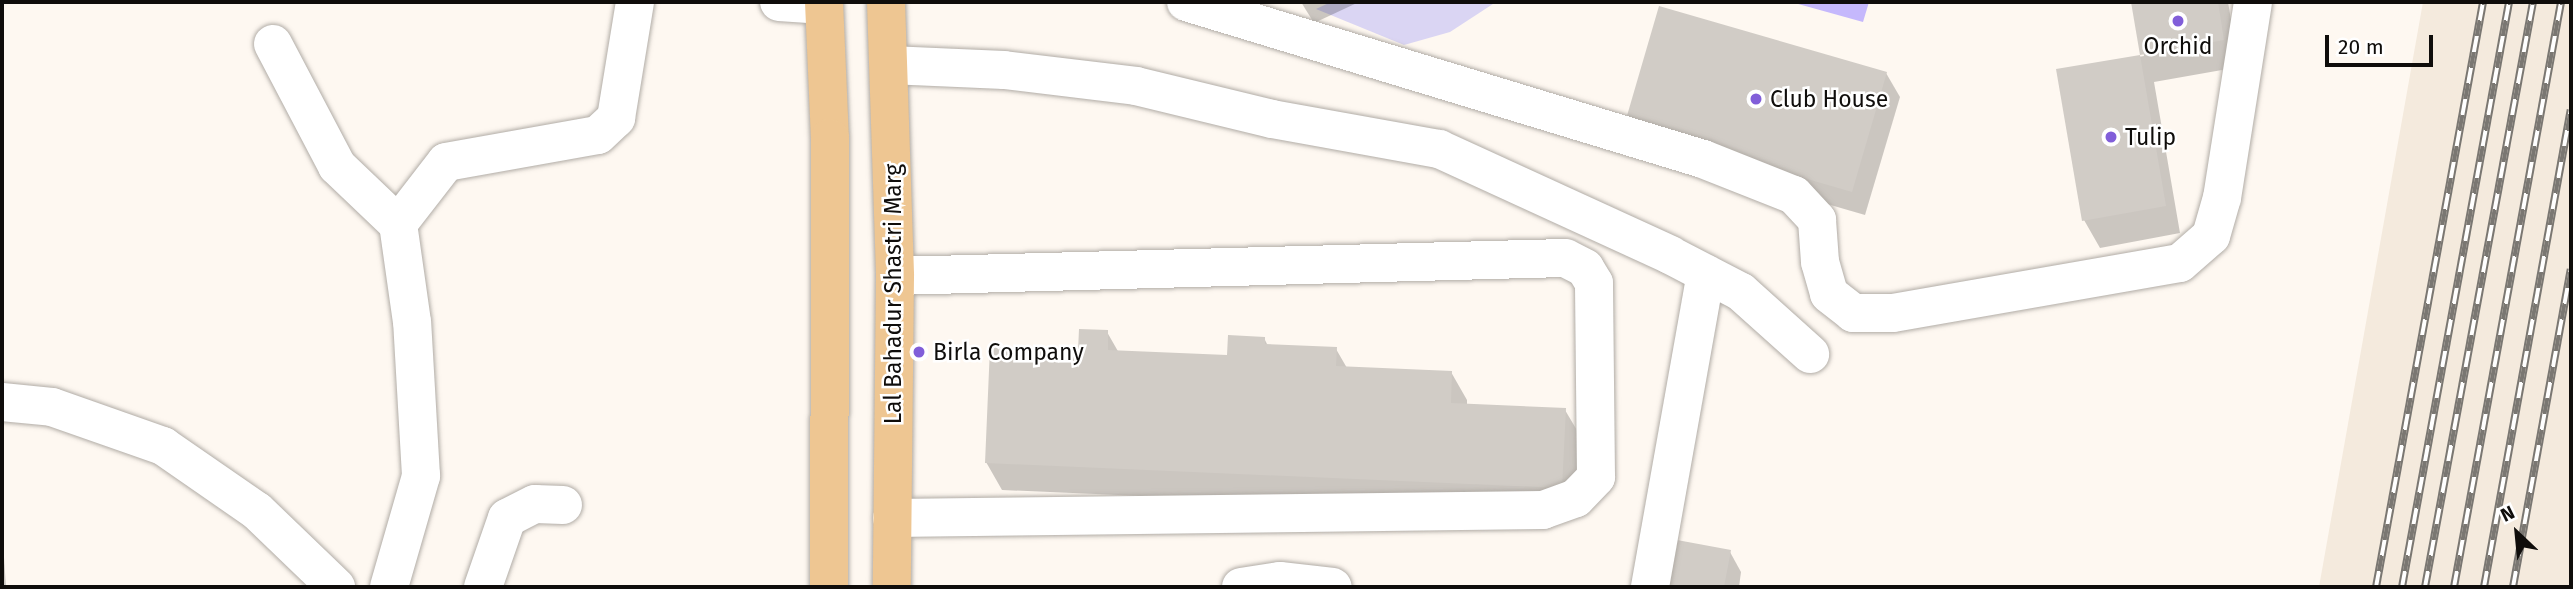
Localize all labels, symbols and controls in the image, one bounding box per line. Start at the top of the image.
marker: Orchid [2170,13,2186,29]
scale bar [2328,21,2436,65]
place label: Orchid [2144,32,2212,60]
text: 20 m [2338,34,2384,60]
place label: Club House [1770,85,1888,113]
marker: Club House [1748,91,1764,107]
place label: Tulip [2125,123,2176,151]
marker: Tulip [2103,129,2119,145]
street label: Lal Bahadur Shastri Marg [879,164,907,424]
place label: Birla Company [933,338,1084,366]
marker: Birla Company [911,344,927,360]
north arrow [2482,498,2552,568]
text: N [2497,501,2518,527]

